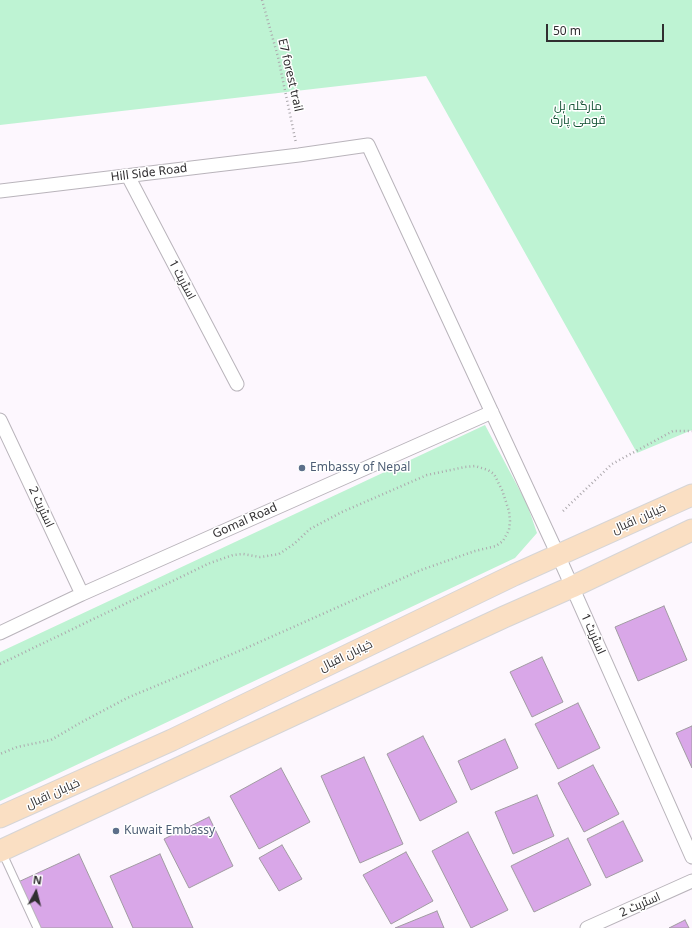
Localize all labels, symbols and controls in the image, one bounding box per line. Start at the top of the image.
scale bar [548,16,666,42]
text: 50 m [553,22,581,39]
street label: E7 forest trail [275,37,305,113]
park label: مارگلہ ہل قومی پارک [551,100,605,128]
street label: Hill Side Road [110,161,188,185]
street label: اسٹریٹ 1 [165,258,199,302]
place label: Embassy of Nepal [310,461,410,475]
marker: Embassy of Nepal [297,463,307,473]
street label: اسٹریٹ 2 [25,484,57,530]
street label: Gomal Road [211,500,279,542]
street label: خیابان اقبال [610,501,668,537]
street label: اسٹریٹ 1 [578,611,608,657]
street label: خیابان اقبال [317,637,375,675]
street label: خیابان اقبال [24,776,82,812]
place label: Kuwait Embassy [124,824,215,838]
marker: Kuwait Embassy [111,826,121,836]
north arrow [16,872,56,912]
text: N [32,872,43,888]
street label: اسٹریٹ 2 [617,890,663,920]

